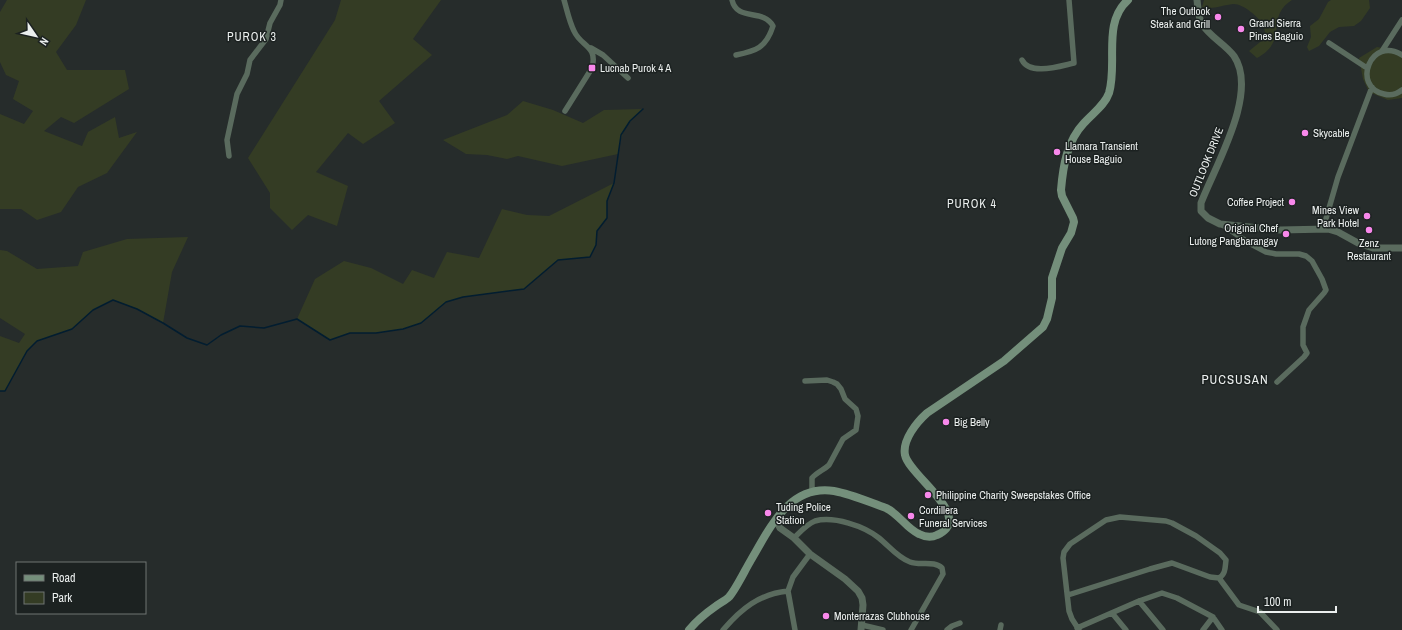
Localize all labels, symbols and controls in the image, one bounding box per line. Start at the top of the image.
place label: The Outlook Steak and Grill [1150,4,1210,31]
marker: The Outlook Steak and Grill [1213,12,1223,22]
north arrow [16,16,56,56]
place label: Grand Sierra Pines Baguio [1249,16,1303,43]
marker: Grand Sierra Pines Baguio [1236,24,1246,34]
district label: PUROK 3 [227,29,277,45]
text: N [37,35,52,48]
place label: Lucnab Purok 4 A [600,61,672,75]
marker: Lucnab Purok 4 A [587,63,597,73]
street label: OUTLOOK DRIVE [1186,125,1226,199]
place label: Skycable [1313,126,1350,140]
marker: Skycable [1300,128,1310,138]
place label: Llamara Transient House Baguio [1065,139,1138,166]
marker: Llamara Transient House Baguio [1052,147,1062,157]
place label: Coffee Project [1227,195,1284,209]
district label: PUROK 4 [947,196,997,212]
marker: Coffee Project [1287,197,1297,207]
place label: Mines View Park Hotel [1312,203,1359,230]
marker: Mines View Park Hotel [1362,211,1372,221]
place label: Original Chef Lutong Pangbarangay [1189,221,1278,248]
marker: Zenz Restaurant [1364,225,1374,235]
marker: Original Chef Lutong Pangbarangay [1281,229,1291,239]
place label: Zenz Restaurant [1347,236,1392,263]
district label: PUCSUSAN [1201,371,1269,388]
place label: Big Belly [954,415,990,429]
marker: Big Belly [941,417,951,427]
place label: Philippine Charity Sweepstakes Office [936,488,1091,502]
marker: Philippine Charity Sweepstakes Office [923,490,933,500]
place label: Tuding Police Station [776,500,831,527]
place label: Cordillera Funeral Services [919,503,988,530]
marker: Tuding Police Station [763,508,773,518]
marker: Cordillera Funeral Services [906,511,916,521]
legend [16,562,146,614]
text: Road [52,570,76,586]
scale bar [1258,588,1336,614]
text: Park [52,590,72,606]
text: 100 m [1264,594,1291,610]
place label: Monterrazas Clubhouse [834,609,930,623]
marker: Monterrazas Clubhouse [821,611,831,621]

